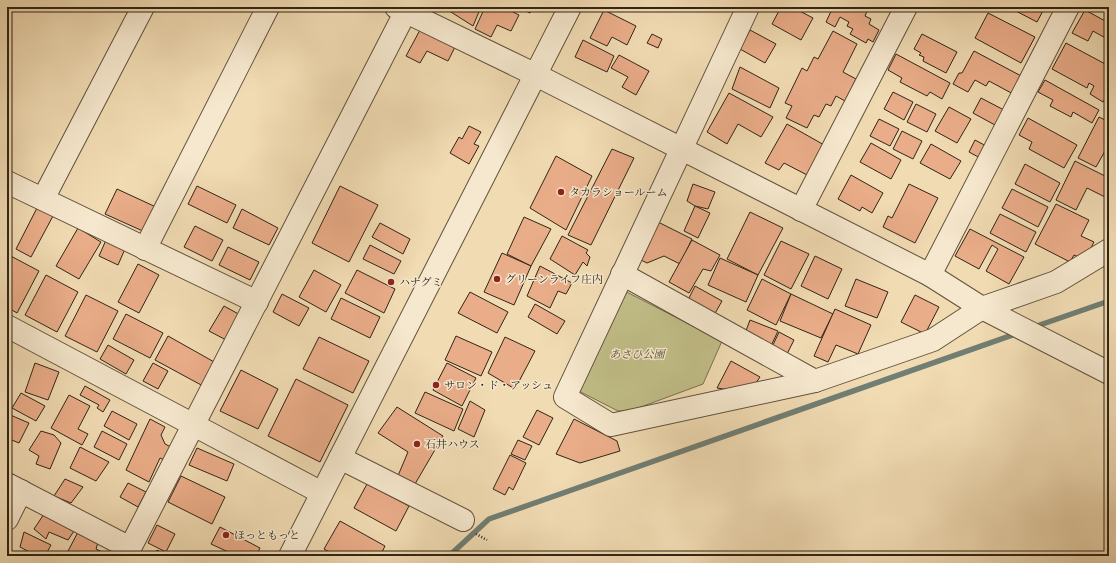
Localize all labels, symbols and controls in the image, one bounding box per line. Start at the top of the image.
place label: タカラショールーム [569,185,668,199]
marker: タカラショールーム [556,187,566,197]
place label: グリーンライフ庄内 [505,272,603,286]
marker: グリーンライフ庄内 [492,274,502,284]
place label: ハナグミ [399,275,443,289]
marker: ハナグミ [386,277,396,287]
park label: あさひ公園 [610,347,666,361]
place label: サロン・ド・アッシュ [444,378,553,392]
marker: サロン・ド・アッシュ [431,380,441,390]
place label: 石井ハウス [425,437,480,451]
marker: 石井ハウス [412,439,422,449]
place label: ほっともっと [234,528,300,542]
marker: ほっともっと [221,530,231,540]

